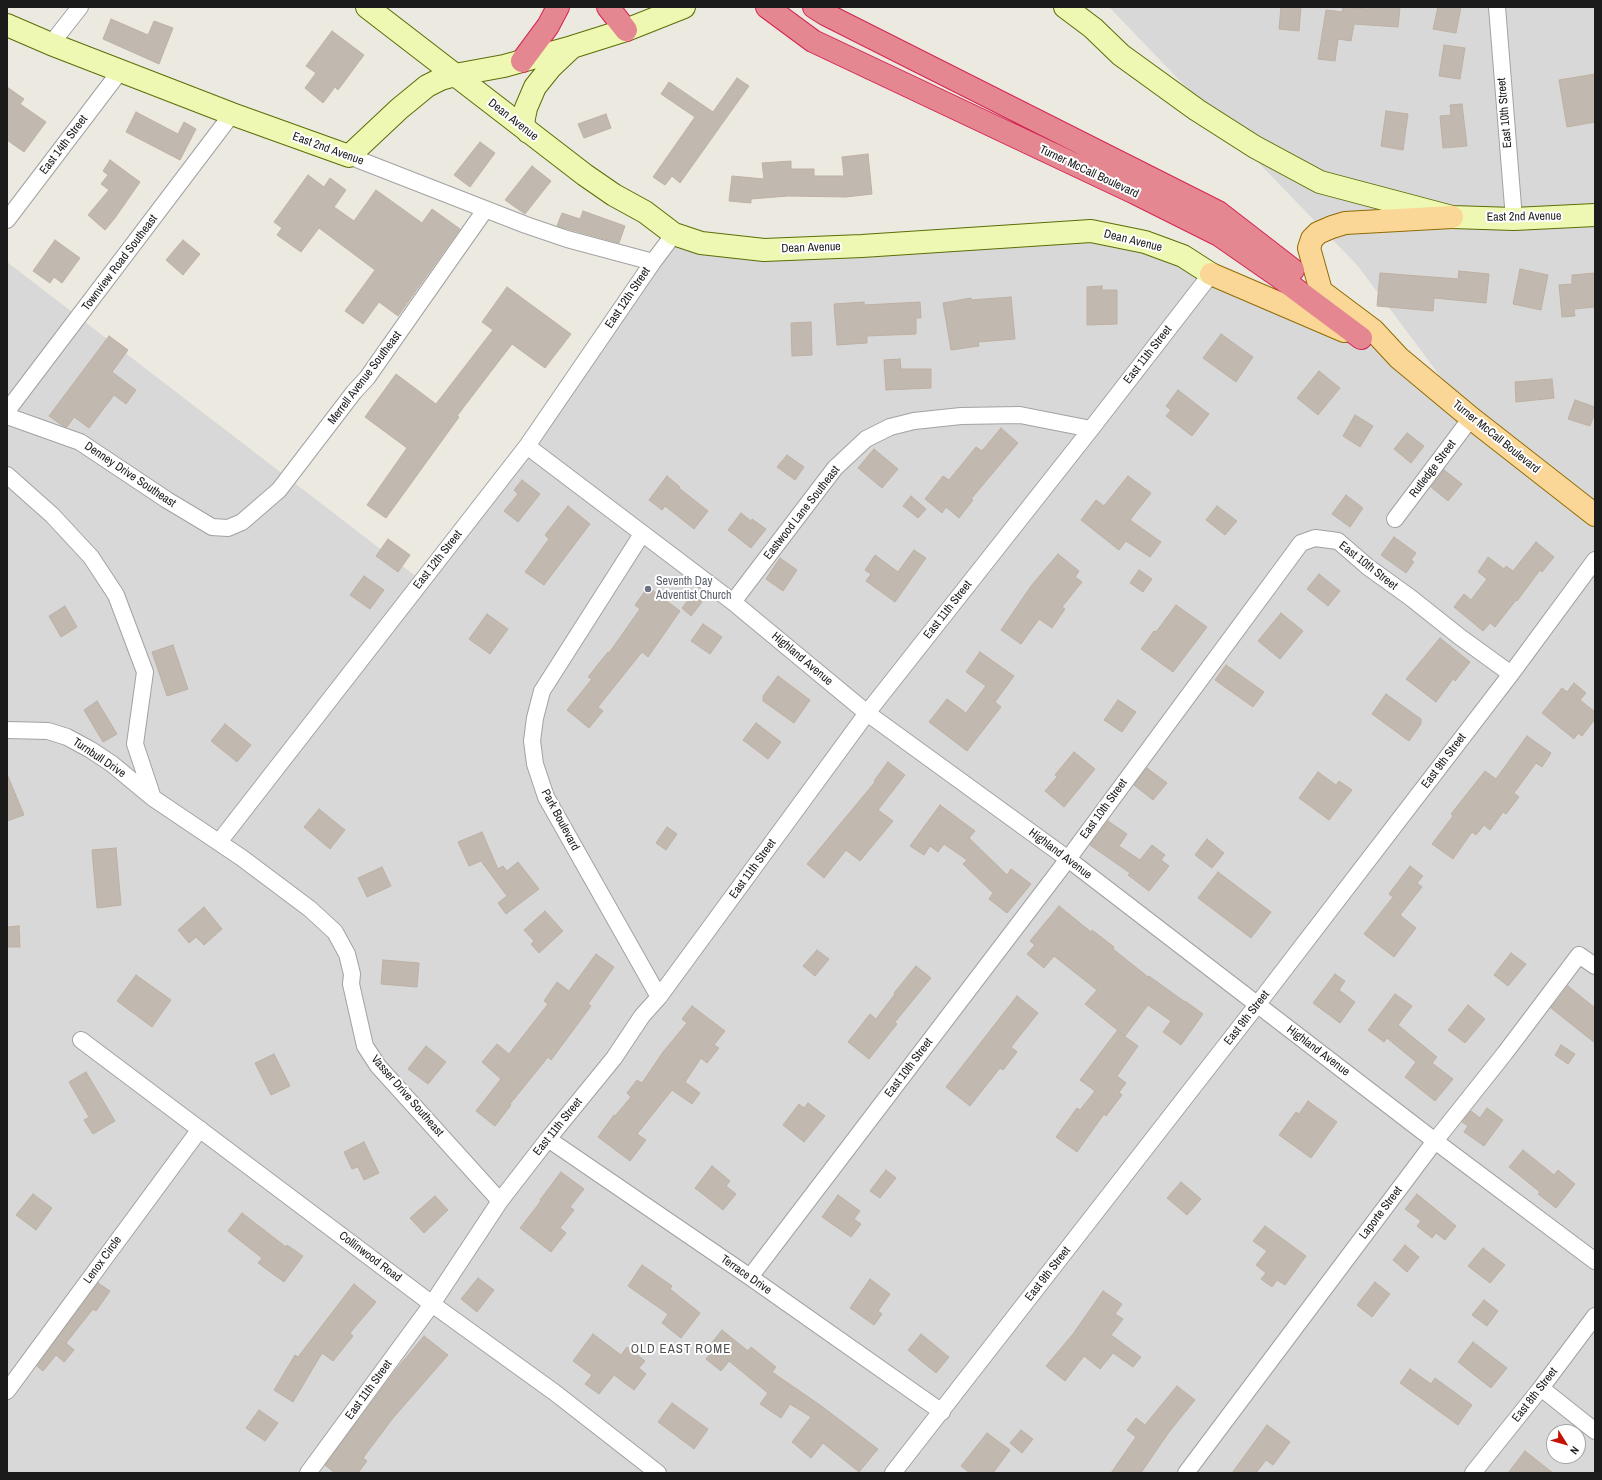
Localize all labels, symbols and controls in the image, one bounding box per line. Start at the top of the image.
street label: East 10th Street [1495,77,1515,149]
street label: Dean Avenue [485,96,541,144]
street label: East 14th Street [37,112,91,178]
street label: East 2nd Avenue [290,129,366,169]
street label: Turner McCall Boulevard [1037,143,1141,201]
street label: East 2nd Avenue [1486,209,1562,225]
street label: Townview Road Southeast [79,212,161,314]
street label: Dean Avenue [1102,227,1164,255]
street label: Dean Avenue [781,240,841,256]
street label: East 12th Street [602,265,654,331]
street label: East 11th Street [1121,323,1175,387]
street label: Merrell Avenue Southeast [325,329,405,427]
street label: Turner McCall Boulevard [1450,397,1542,477]
street label: Rutledge Street [1407,437,1459,501]
street label: Denney Drive Southeast [82,439,178,511]
street label: Eastwood Lane Southeast [761,463,843,563]
street label: East 12th Street [411,528,465,592]
street label: East 10th Street [1336,539,1400,593]
place label: Seventh Day Adventist Church [656,575,731,603]
street label: East 11th Street [921,578,975,642]
marker: Seventh Day Adventist Church [643,584,653,594]
street label: Highland Avenue [769,629,835,689]
street label: East 9th Street [1419,731,1469,791]
street label: Turnbull Drive [70,735,128,781]
street label: East 10th Street [1077,776,1131,842]
street label: Park Boulevard [538,787,582,853]
street label: Highland Avenue [1026,826,1094,882]
street label: East 11th Street [727,837,779,901]
street label: East 9th Street [1221,988,1273,1048]
street label: Highland Avenue [1284,1023,1352,1079]
street label: East 10th Street [882,1035,936,1101]
street label: Vasser Drive Southeast [368,1052,446,1140]
street label: East 11th Street [530,1095,586,1159]
street label: Laporte Street [1356,1184,1406,1242]
street label: Collinwood Road [336,1229,404,1285]
street label: Lenox Circle [81,1233,125,1287]
street label: East 9th Street [1022,1244,1074,1304]
street label: Terrace Drive [718,1252,774,1298]
district label: OLD EAST ROME [631,1342,731,1358]
street label: East 11th Street [343,1358,395,1422]
street label: East 8th Street [1509,1365,1561,1425]
north arrow [1546,1424,1586,1464]
text: N [1567,1444,1582,1457]

